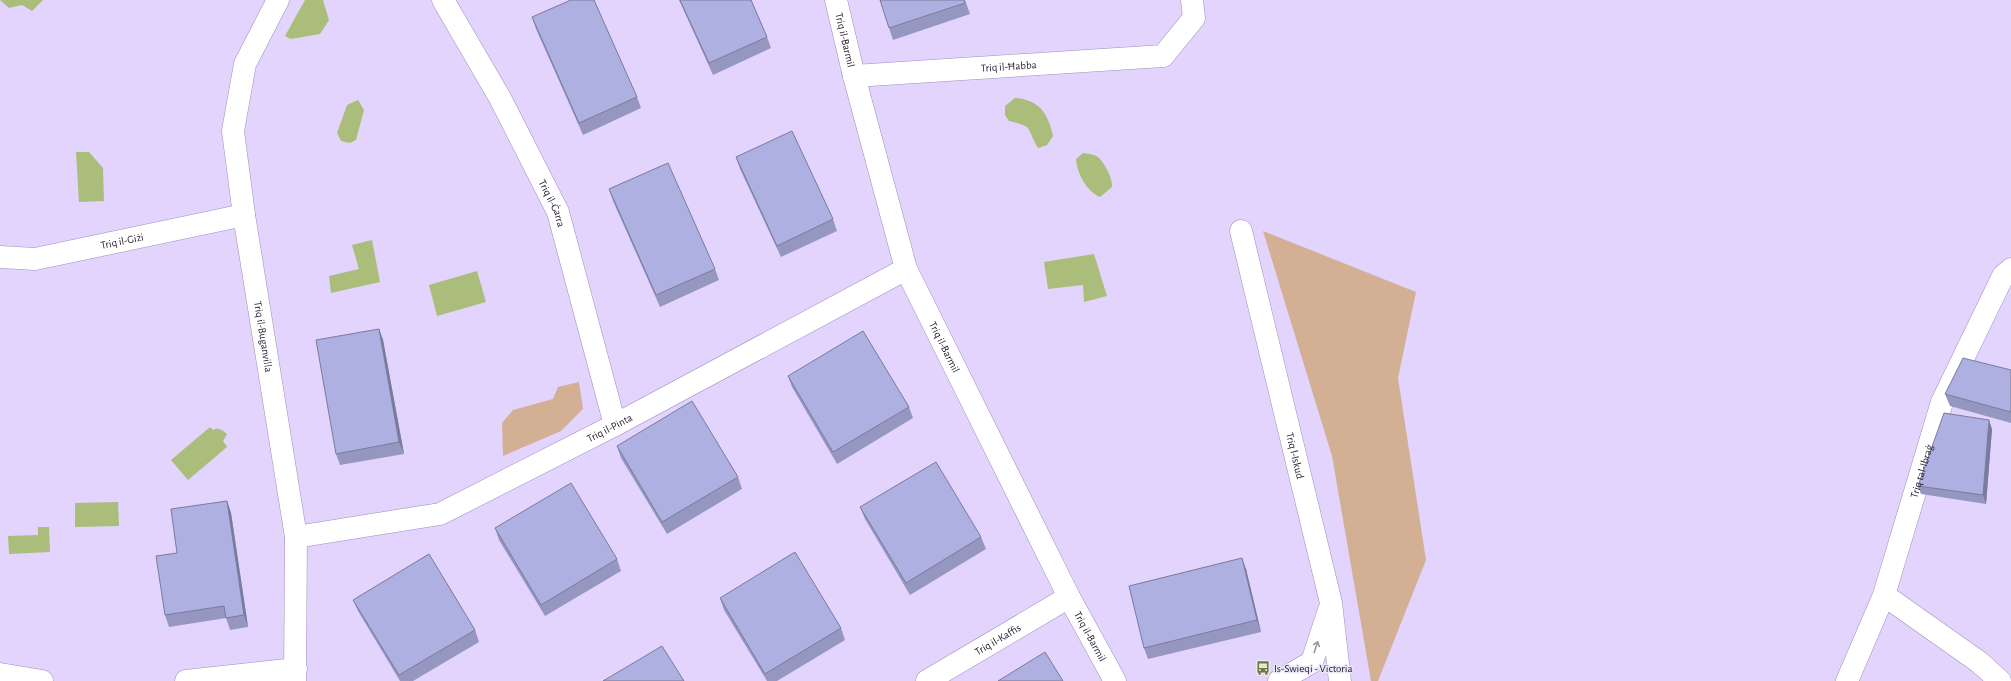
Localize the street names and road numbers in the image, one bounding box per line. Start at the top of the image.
street label: Triq il-Barmil [833,12,857,68]
street label: Triq il-Ħabba [980,59,1037,74]
street label: Triq il-Ġarra [536,178,567,228]
street label: Triq il-Giżi [100,231,145,251]
street label: Triq il-Buganvilla [252,300,274,373]
street label: Triq il-Barmil [927,320,962,374]
street label: Triq il-Pinta [585,412,634,444]
street label: Triq l-Iskud [1284,431,1306,480]
street label: Triq tal-Ibraġ [1909,443,1935,499]
street label: Triq il-Barmil [1072,610,1108,663]
street label: Triq il-Kaffis [973,622,1023,657]

